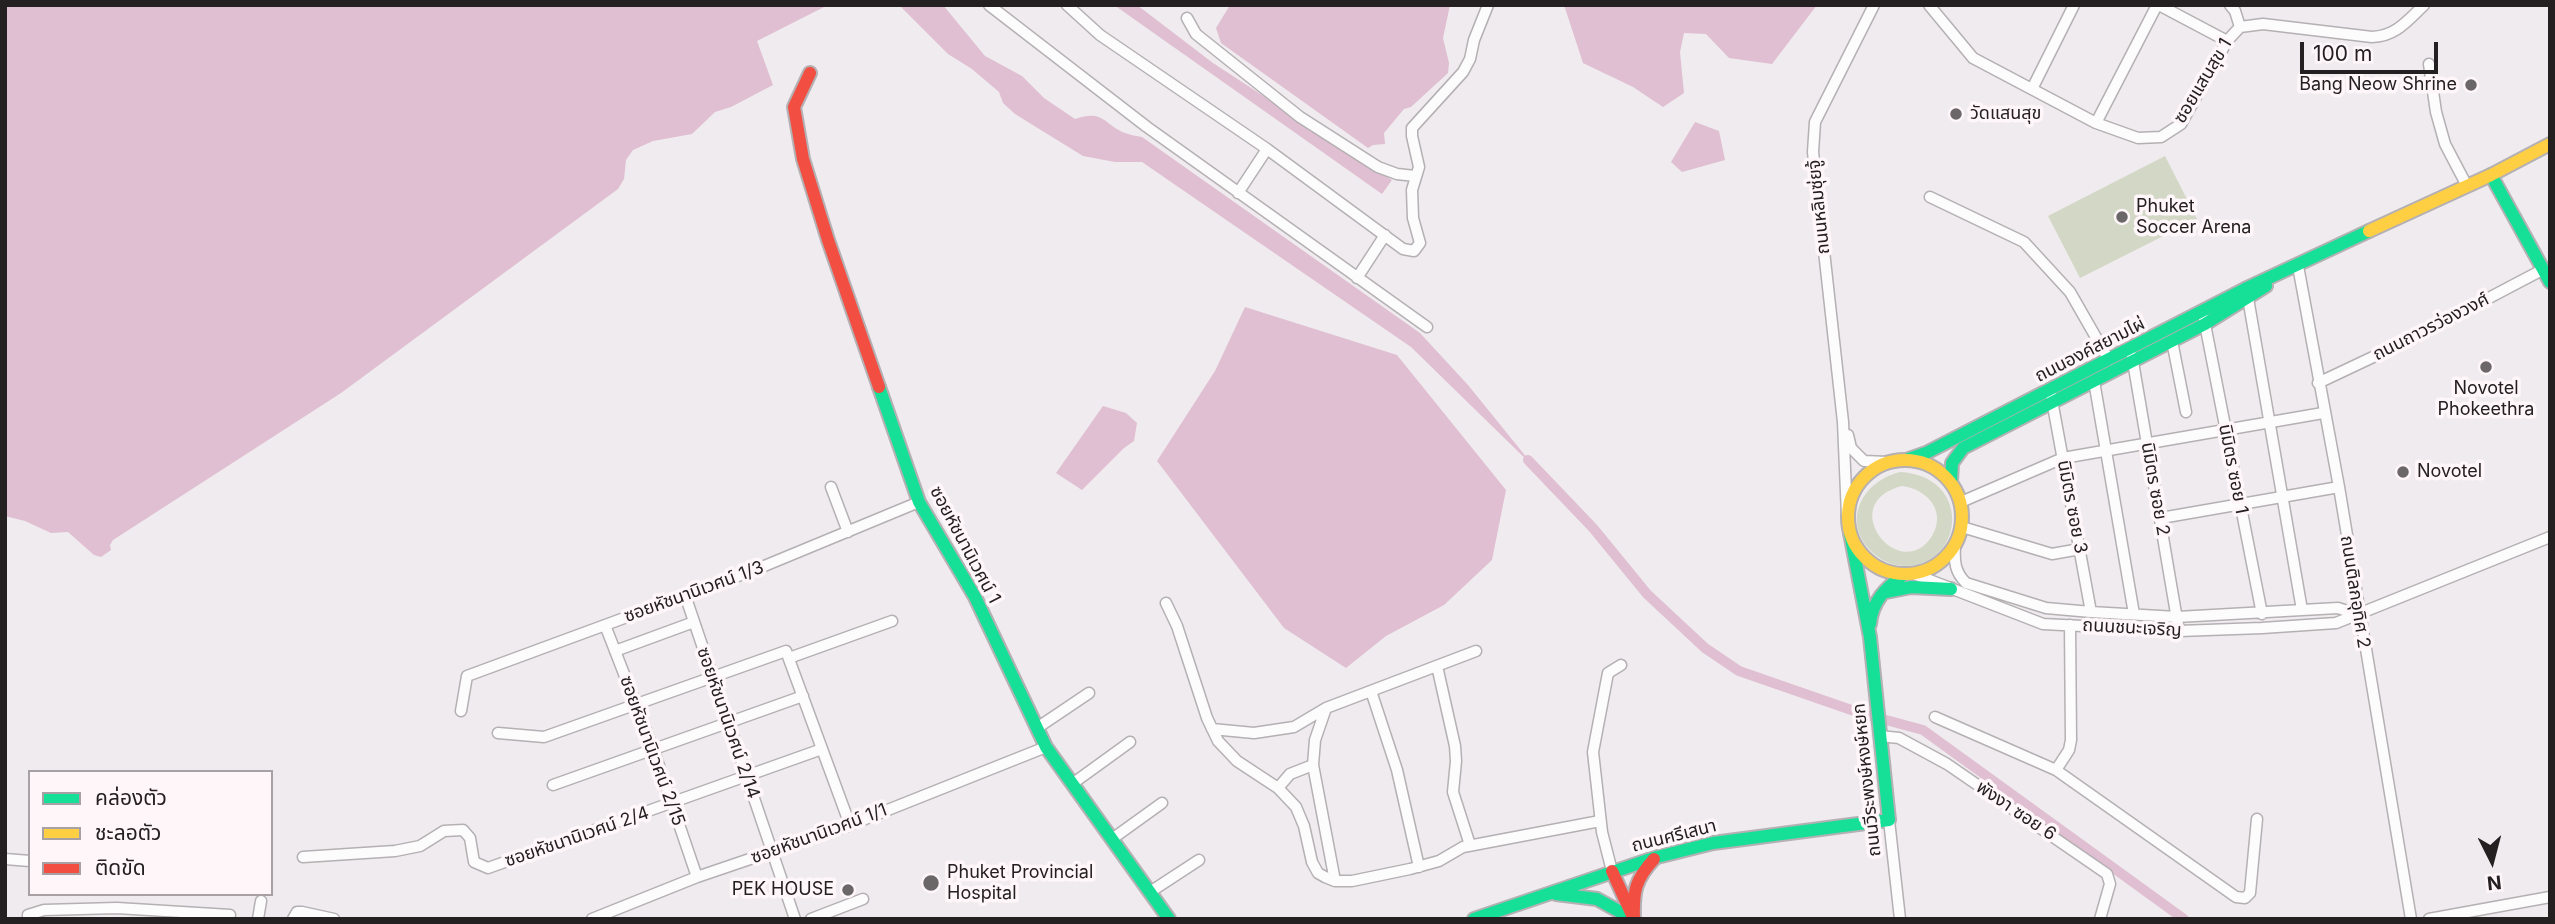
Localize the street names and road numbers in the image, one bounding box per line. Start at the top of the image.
street label: ซอยแสนสุข 1 [2169,35,2237,127]
street label: ถนนหลิมซุ่ยจู้ [1803,159,1835,255]
street label: ถนนถาวรว่องวงศ์ [2369,288,2493,366]
street label: ถนนองค์สยามไผ่ [2031,313,2149,387]
street label: นิมิตร ซอย 1 [2214,422,2252,516]
street label: นิมิตร ซอย 2 [2136,441,2174,537]
street label: นิมิตร ซอย 3 [2052,459,2092,555]
street label: ซอยหัชนานิเวศน์ 1 [925,483,1005,607]
street label: ถนนติลกอุทิศ 2 [2335,534,2375,650]
street label: ซอยหัชนานิเวศน์ 1/3 [621,557,767,627]
street label: ถนนชนะเจริญ [2082,615,2182,641]
street label: ซอยหัชนานิเวศน์ 2/14 [692,644,764,802]
street label: ซอยหัชนานิเวศน์ 2/15 [615,673,689,829]
street label: ถนนวีระพงษ์หงษ์หยก [1848,702,1886,858]
street label: พังงา ซอย 6 [1972,776,2060,846]
street label: ซอยหัชนานิเวศน์ 1/1 [748,799,890,869]
street label: ซอยหัชนานิเวศน์ 2/4 [502,802,652,872]
street label: ถนนศรีเสนา [1629,815,1719,857]

